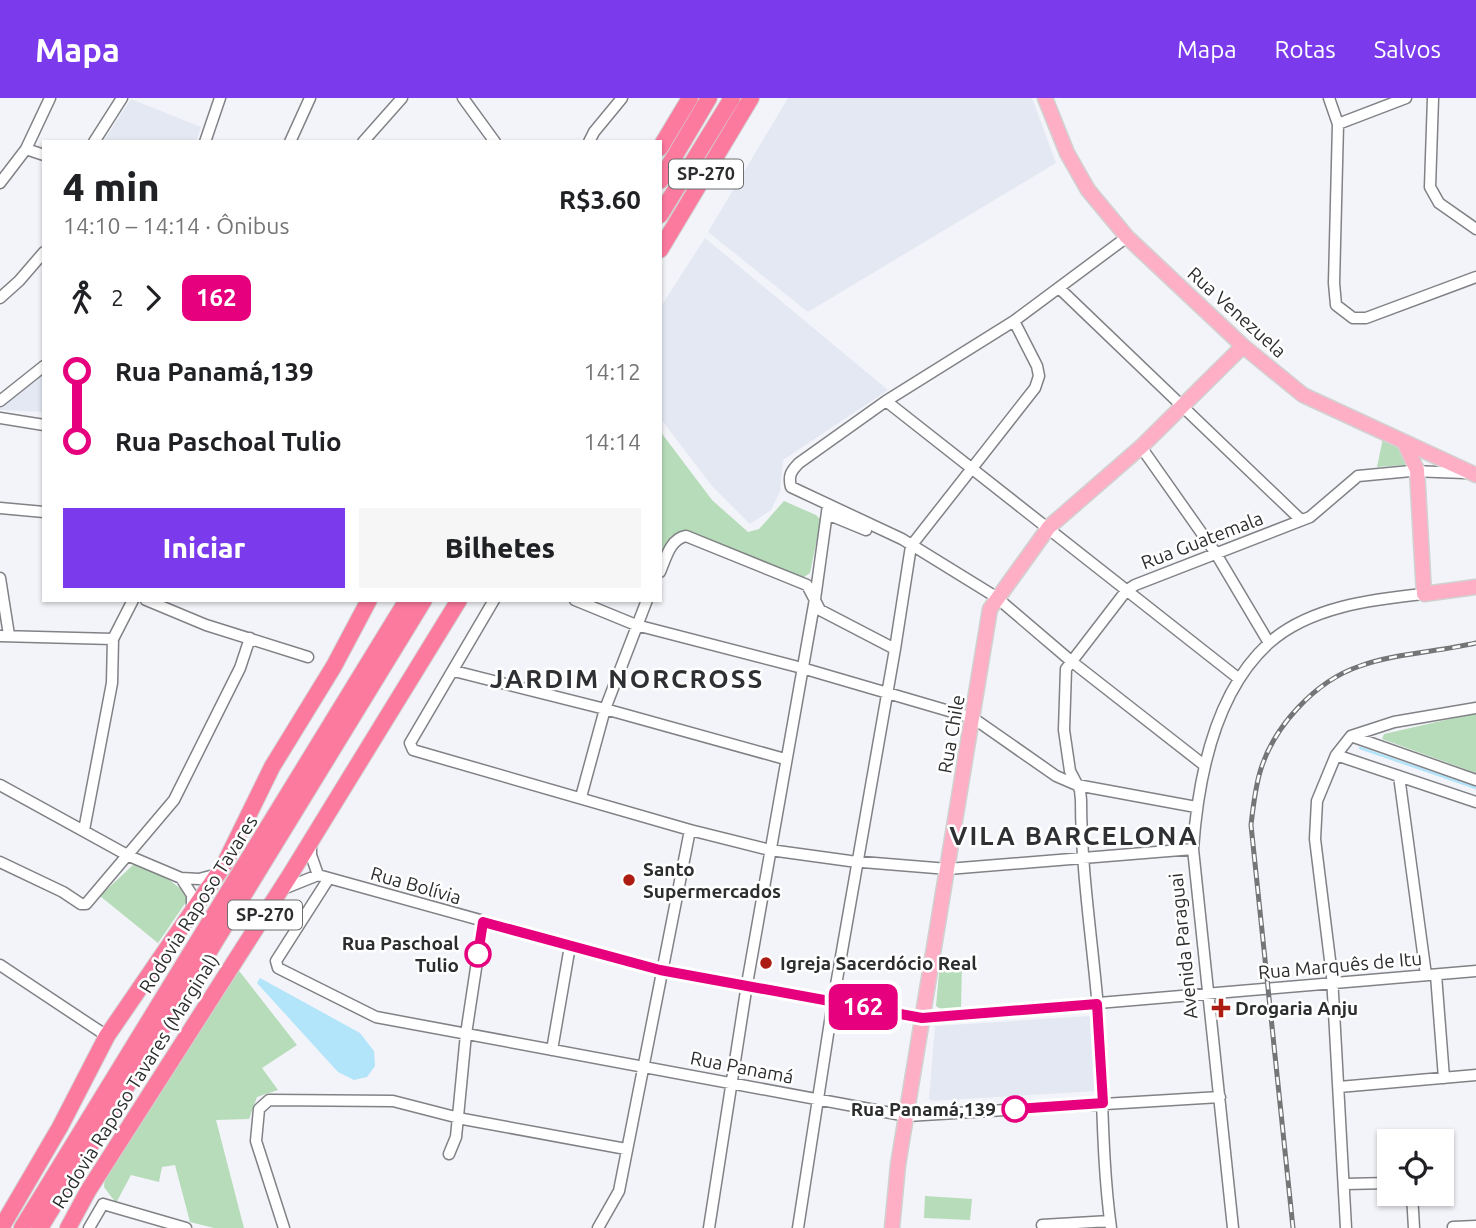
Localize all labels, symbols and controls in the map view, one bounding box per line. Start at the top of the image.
text: Mapa [35,31,120,68]
text: Mapa [1177,36,1237,63]
text: Rotas [1275,36,1336,63]
text: Salvos [1374,36,1441,63]
road number: SP-270 [669,160,743,188]
text: 4 min [63,166,160,208]
text: R$3.60 [559,185,641,214]
text: 14:10 – 14:14 · Ônibus [63,213,289,238]
street label: Rua Venezuela [1183,262,1291,362]
icon: walk [63,279,101,317]
icon: forward [134,279,172,317]
text: 162 [196,284,237,311]
text: 2 [111,285,124,310]
text: Rua Panamá,139 [115,357,314,386]
text: 14:12 [583,359,641,384]
text: Rua Paschoal Tulio [115,427,342,456]
text: 14:14 [583,429,641,454]
street label: Rua Guatemala [1138,507,1266,573]
button: Iniciar [63,508,345,588]
button: Bilhetes [359,508,641,588]
district label: JARDIM NORCROSS [490,664,764,693]
street label: Rua Chile [933,693,969,775]
street label: Rodovia Raposo Tavares [134,811,262,997]
district label: VILA BARCELONA [949,821,1199,850]
place label: Santo Supermercados [643,858,781,902]
street label: Rua Bolívia [368,862,464,908]
marker: Santo Supermercados [621,872,637,888]
street label: Avenida Paraguai [1164,872,1202,1020]
road number: SP-270 [228,900,302,930]
place label: Rua Paschoal Tulio [342,932,459,976]
marker: Rua Paschoal Tulio [465,941,491,967]
street label: Rua Marquês de Itu [1257,947,1423,983]
street label: Rodovia Raposo Tavares (Marginal) [47,950,223,1212]
place label: Igreja Sacerdócio Real [780,952,977,974]
marker: Igreja Sacerdócio Real [758,955,774,971]
line badge: 162 [823,984,903,1030]
text: 162 [843,993,883,1020]
place label: Drogaria Anju [1235,997,1358,1019]
marker: Drogaria Anju [1213,1000,1229,1016]
street label: Rua Panamá [689,1046,795,1088]
marker: Rua Panamá,139 [1002,1096,1028,1122]
place label: Rua Panamá,139 [851,1098,996,1120]
map controls [1377,1129,1454,1206]
button: locate [1377,1129,1454,1206]

